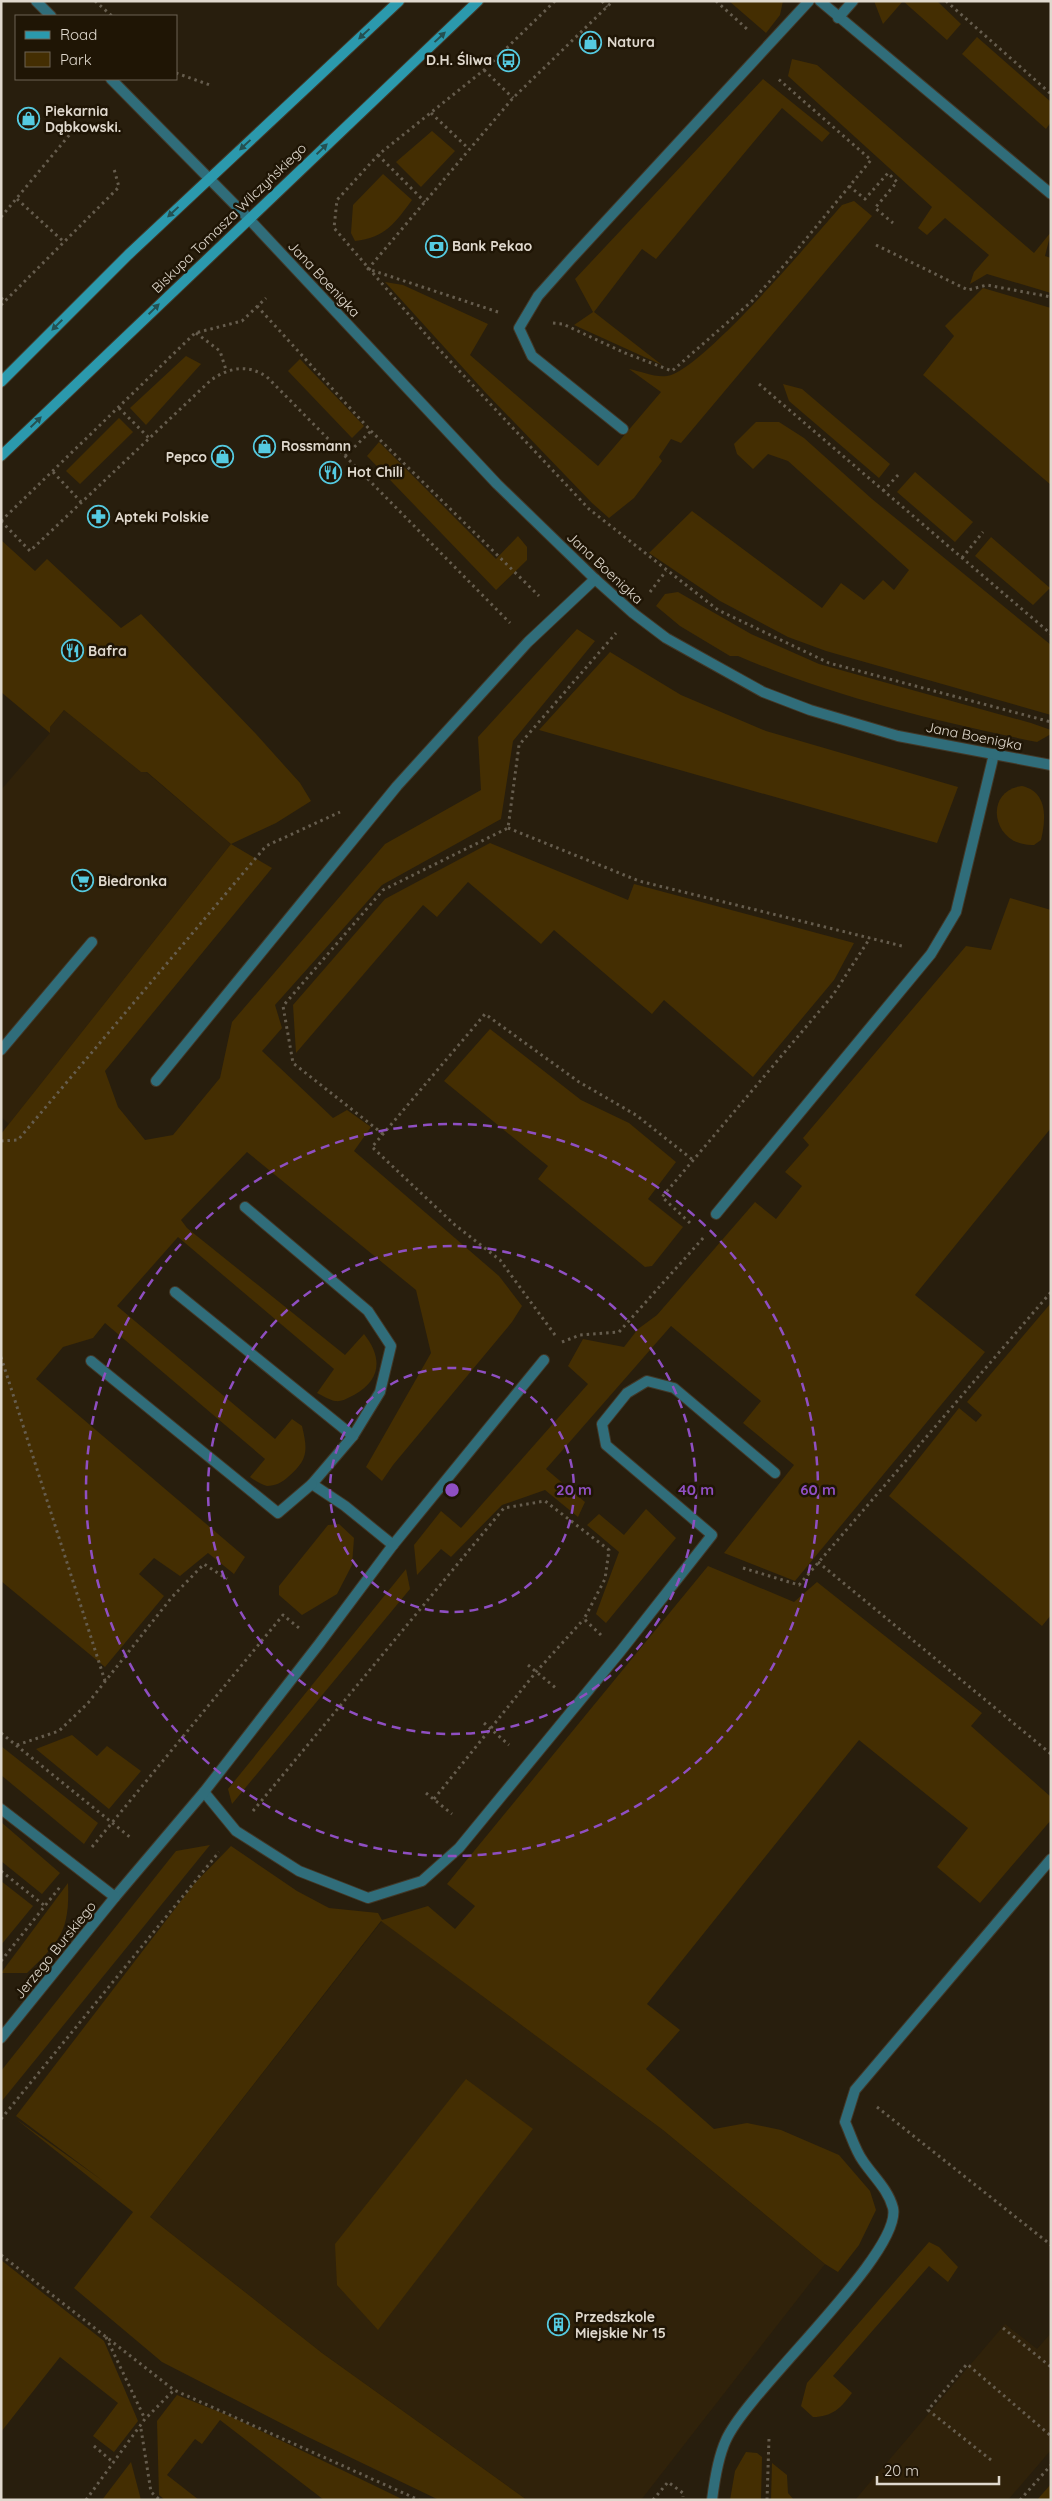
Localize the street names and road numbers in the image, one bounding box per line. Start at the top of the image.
street label: Biskupa Tomasza Wilczyńskiego [148,139,310,297]
street label: Jana Boenigka [284,237,364,321]
street label: Jana Boenigka [563,528,647,608]
street label: Jana Boenigka [924,718,1024,754]
street label: Jerzego Burskiego [10,1897,100,2003]

